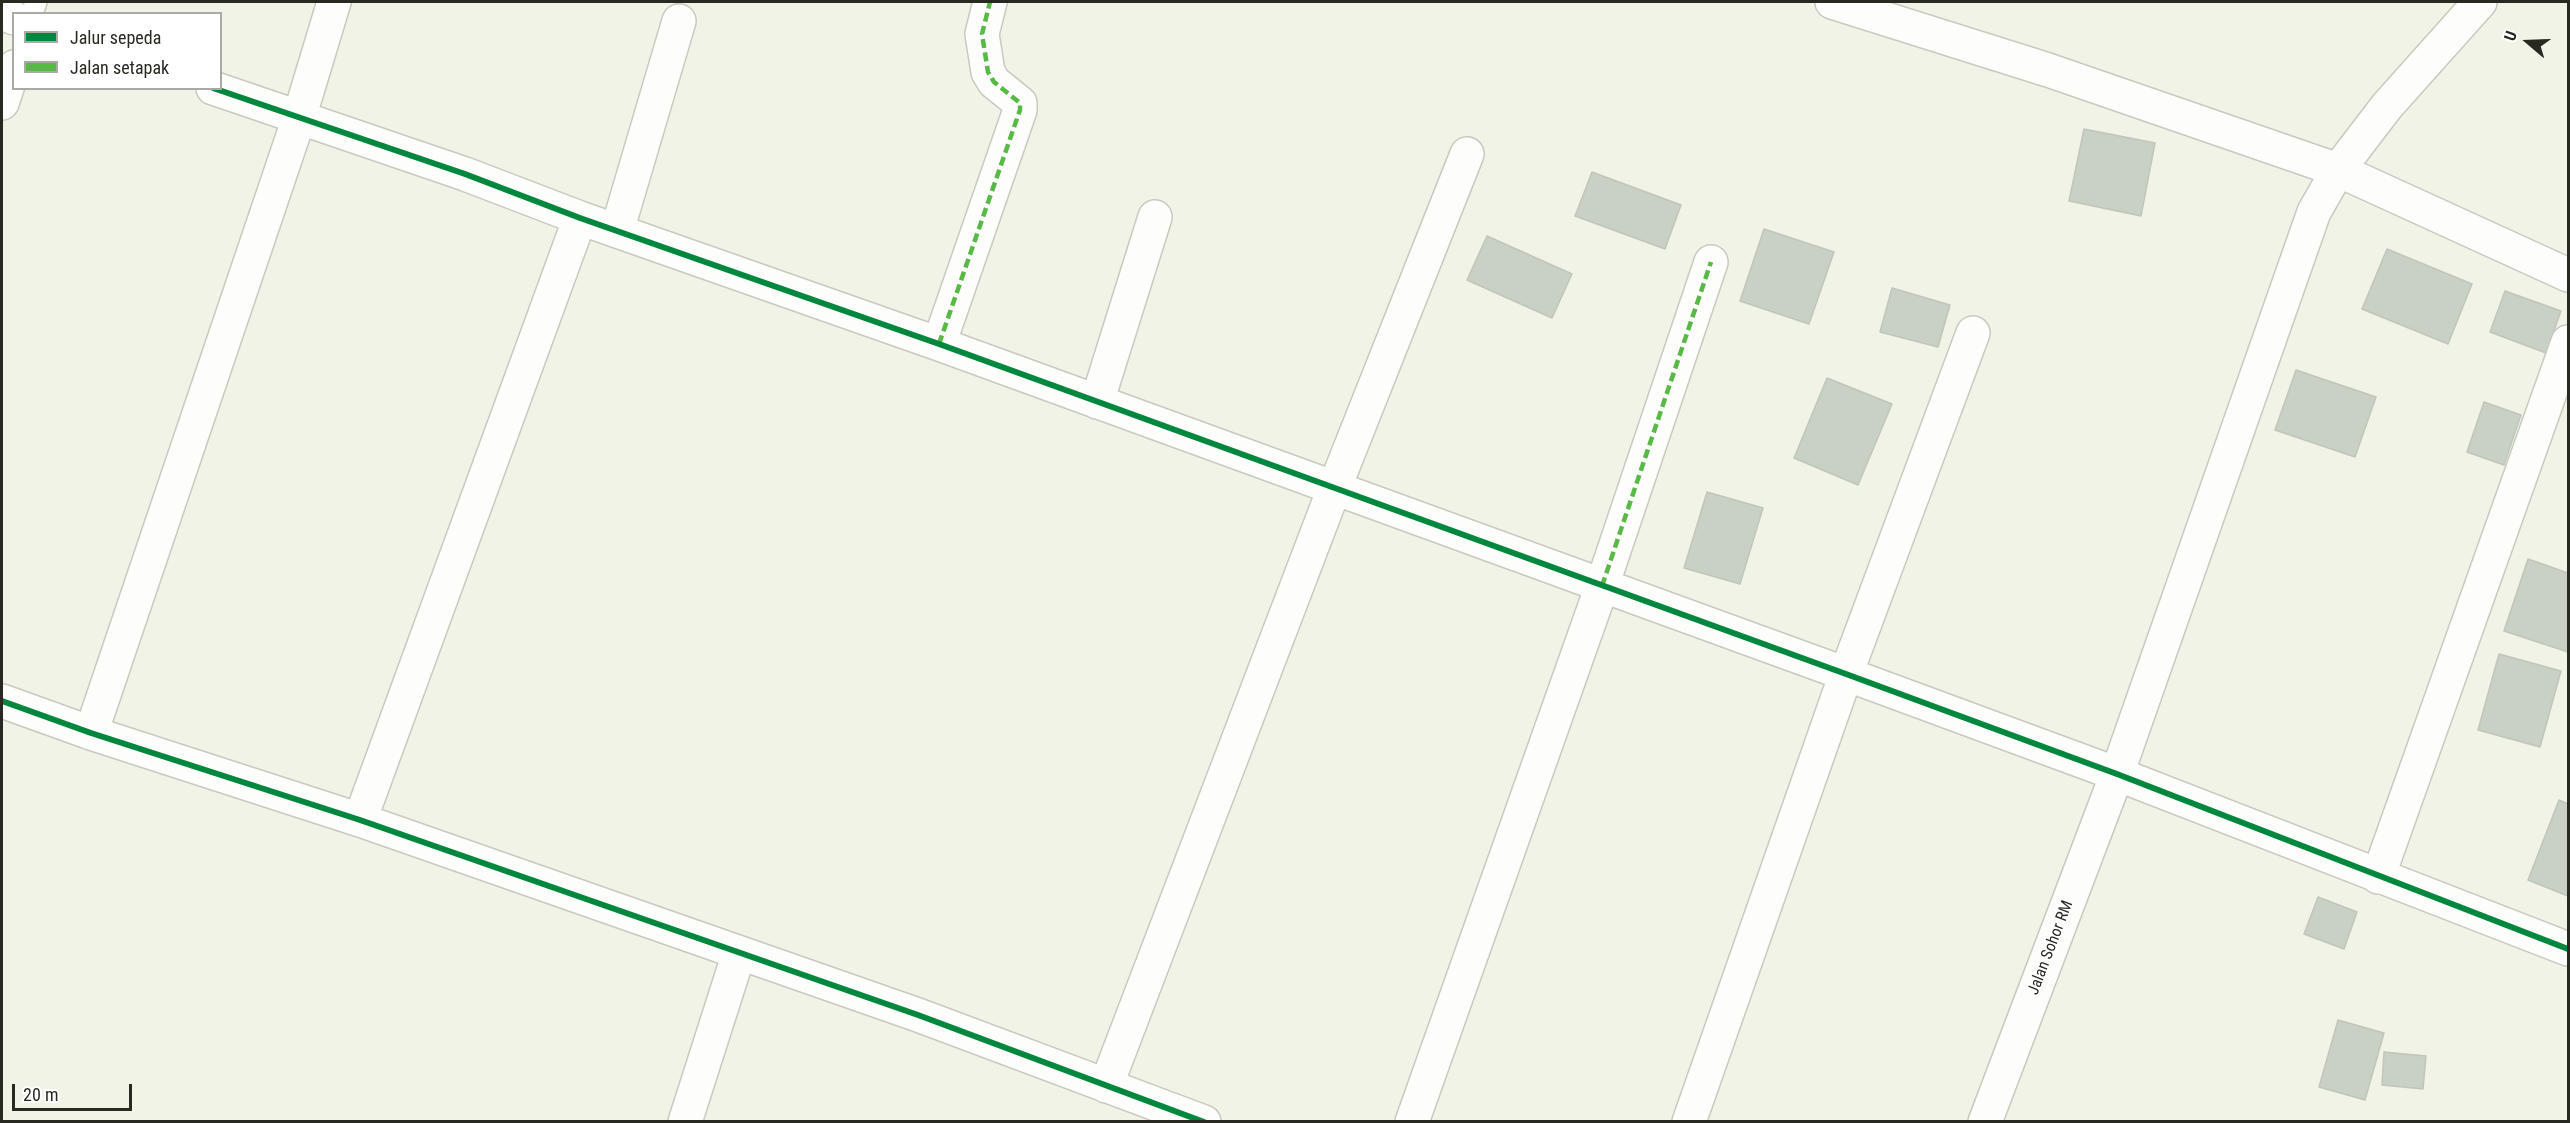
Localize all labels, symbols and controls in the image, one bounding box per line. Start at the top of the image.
legend [12,12,222,90]
north arrow [2498,12,2558,72]
text: Jalur sepeda [70,27,161,48]
text: U [2500,29,2521,43]
text: Jalan setapak [70,57,169,78]
street label: Jalan Sohor RM [2024,898,2078,998]
scale bar [15,1072,135,1110]
text: 20 m [23,1084,58,1105]

